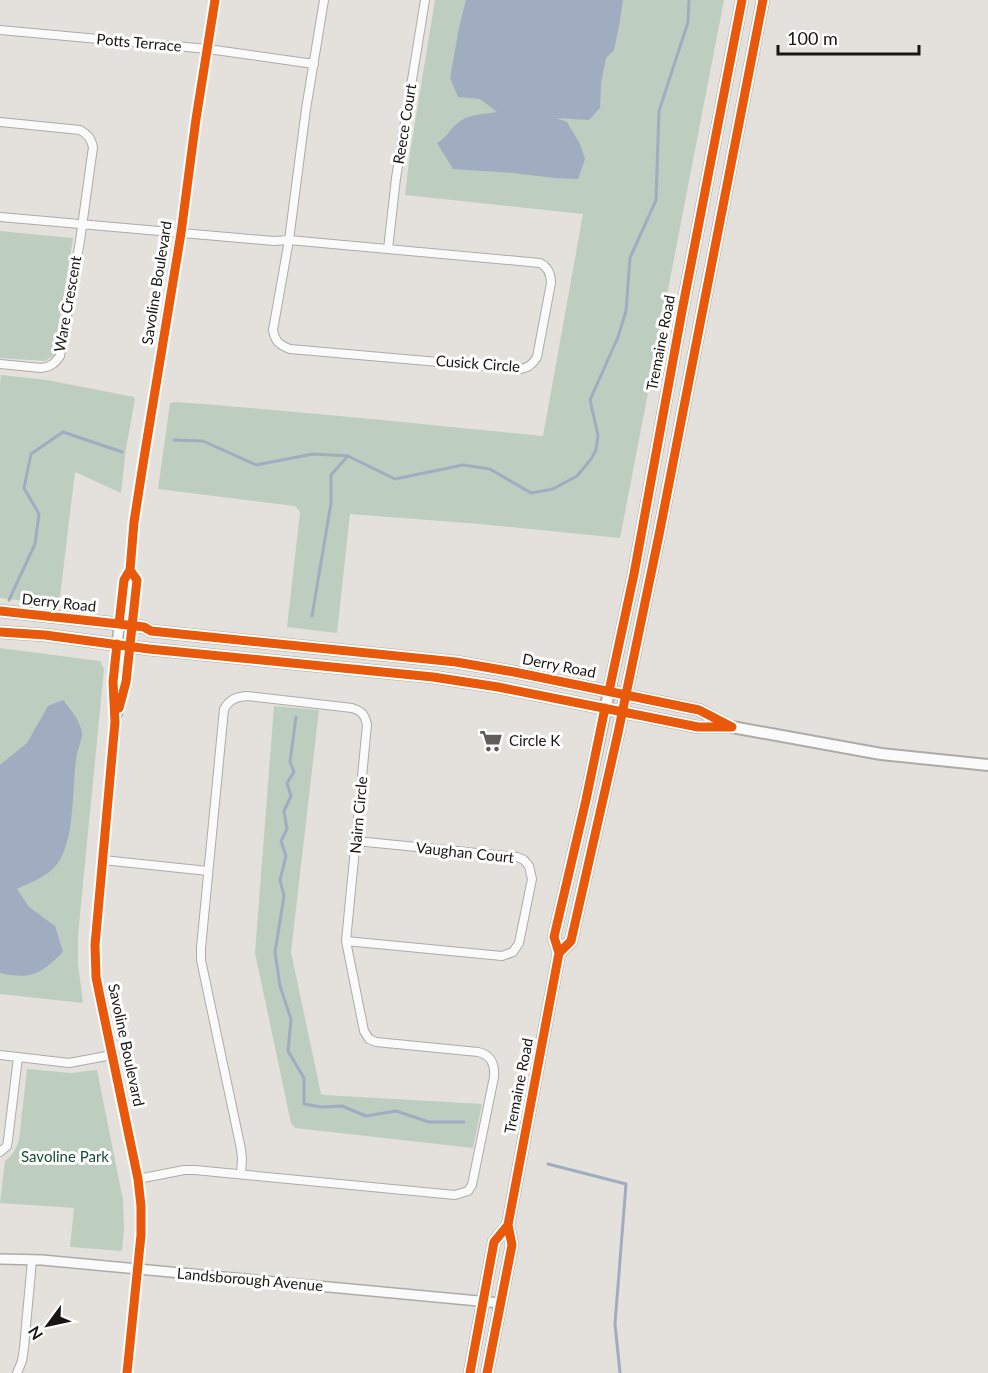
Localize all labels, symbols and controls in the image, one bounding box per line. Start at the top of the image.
scale bar [778,18,919,56]
text: 100 m [787,27,838,49]
street label: Potts Terrace [96,29,182,55]
street label: Reece Court [389,82,419,165]
street label: Savoline Boulevard [137,220,175,346]
street label: Ware Crescent [50,254,84,353]
street label: Tremaine Road [642,293,678,392]
street label: Cusick Circle [435,351,521,375]
street label: Derry Road [21,589,97,615]
street label: Derry Road [521,649,598,681]
supermarket icon: Circle K [478,728,504,754]
place label: Circle K [509,731,560,749]
street label: Nairn Circle [346,776,370,854]
street label: Vaughan Court [415,838,516,866]
street label: Savoline Boulevard [105,982,149,1108]
street label: Tremaine Road [500,1036,536,1135]
park label: Savoline Park [21,1147,109,1165]
street label: Landsborough Avenue [176,1264,324,1294]
north arrow [18,1295,78,1355]
text: N [24,1323,46,1344]

